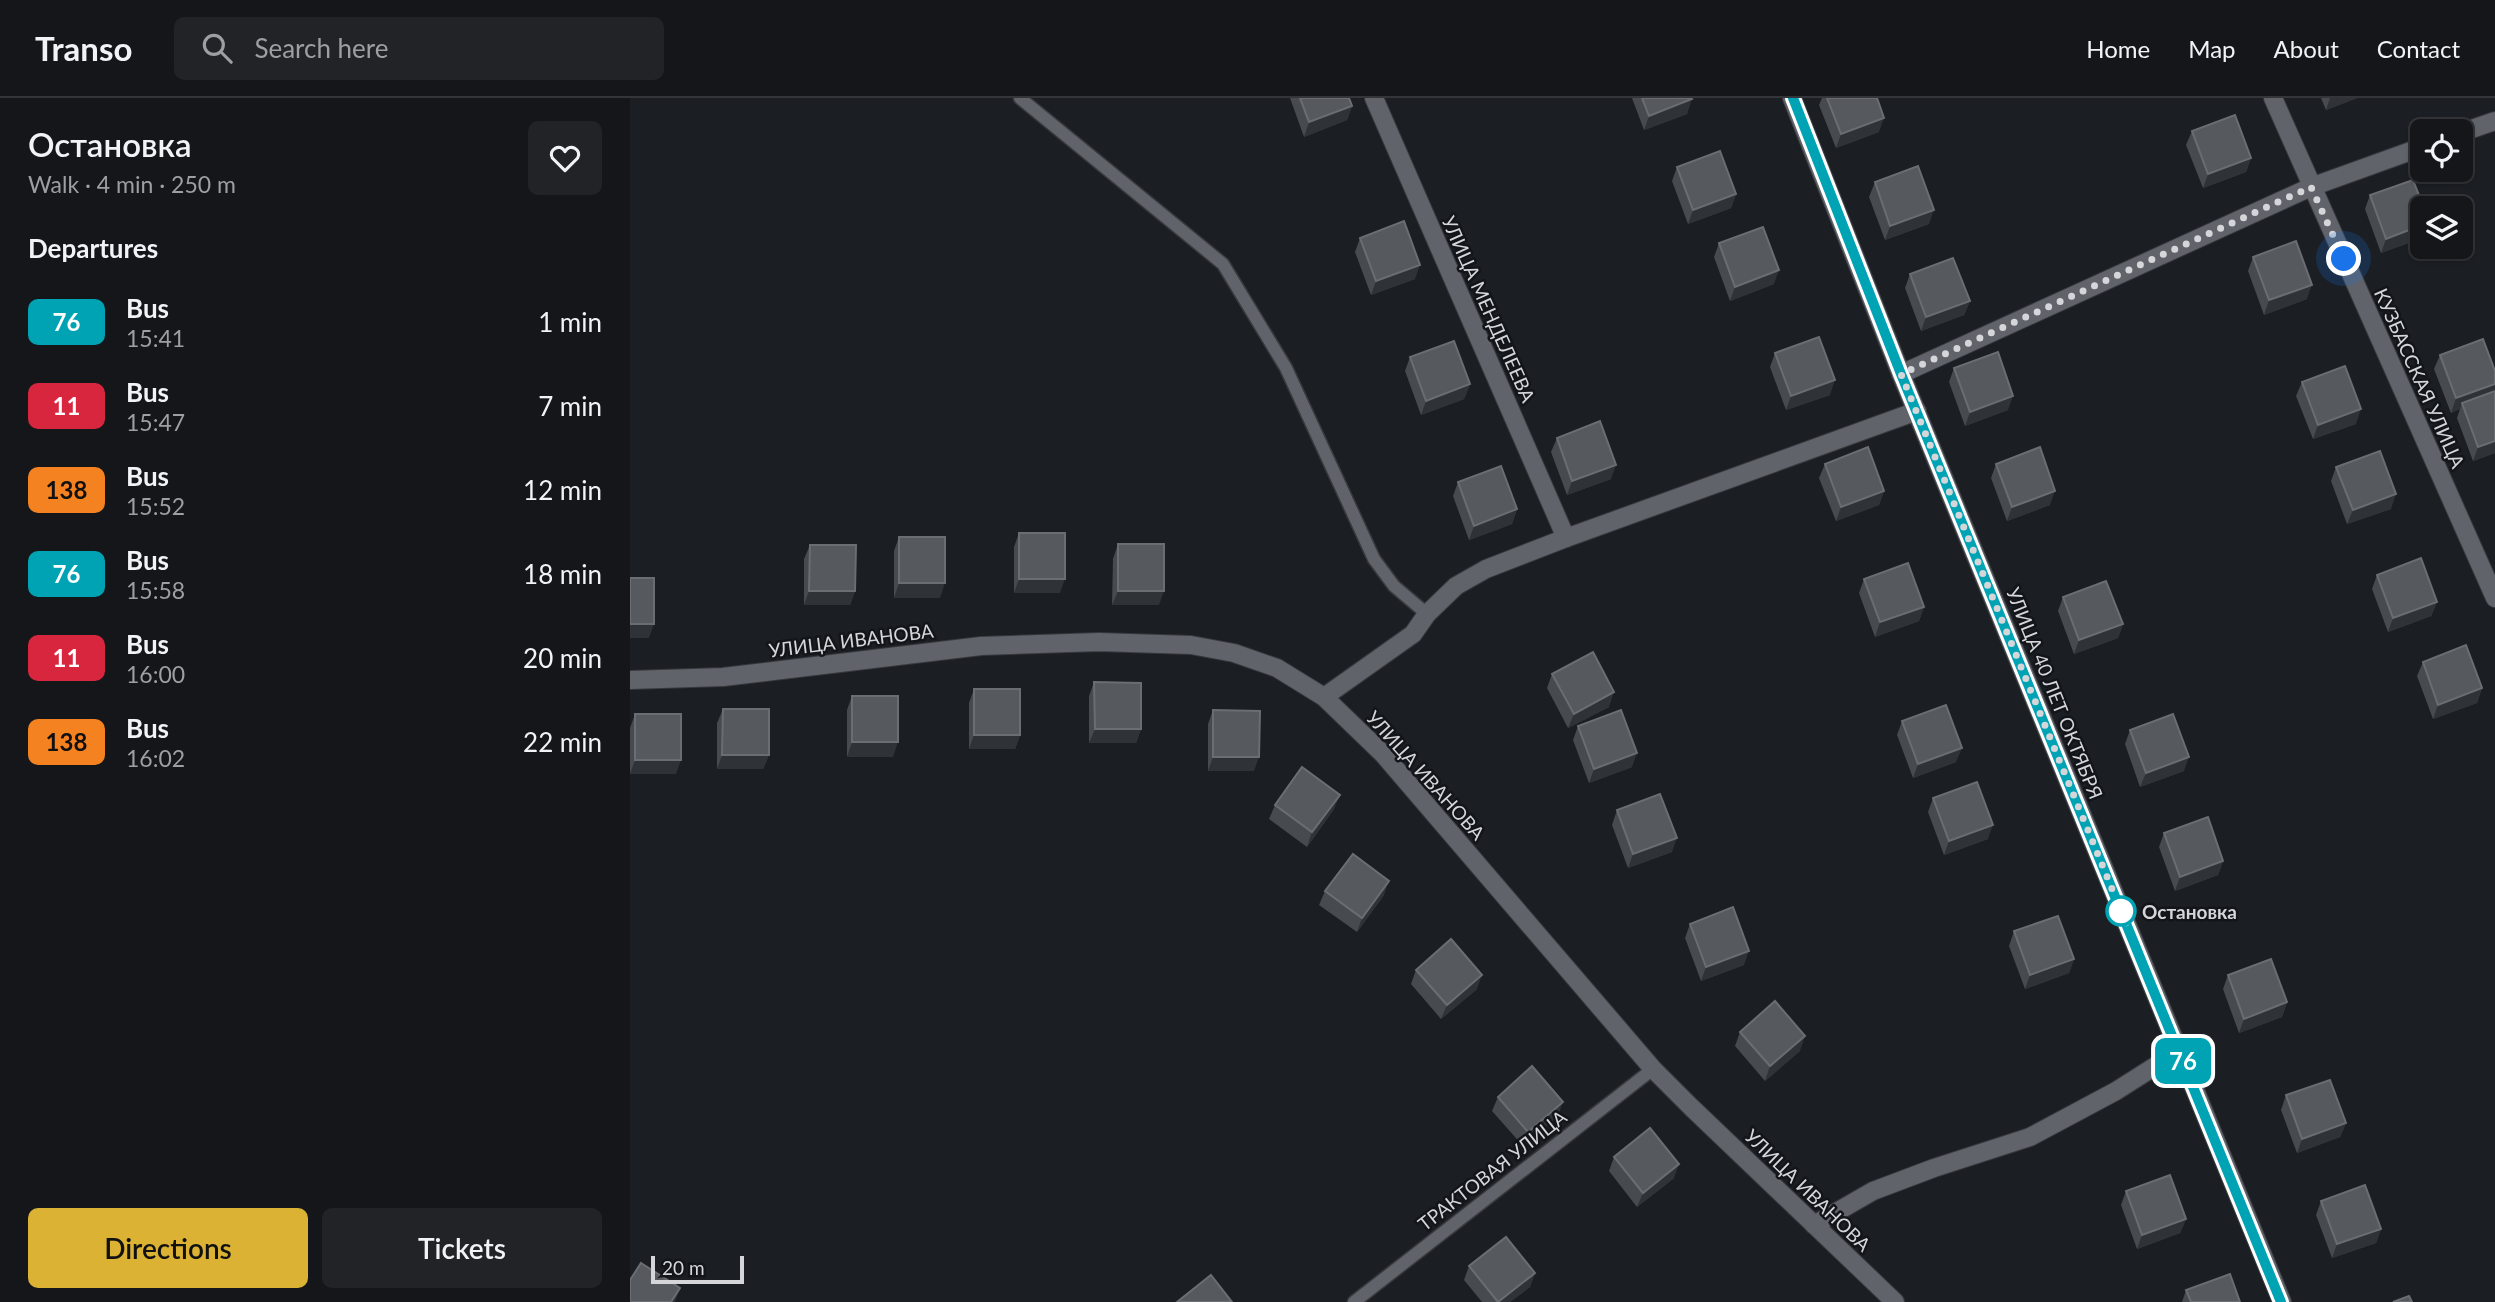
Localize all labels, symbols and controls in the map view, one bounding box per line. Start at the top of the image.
search box [174,17,664,80]
text: Transo [35,28,132,68]
icon: search [198,29,236,67]
text: Search here [254,32,388,64]
text: Home [2086,34,2150,63]
text: Map [2188,34,2236,63]
text: About [2274,34,2339,63]
text: Contact [2377,34,2460,63]
map controls [2410,119,2473,259]
button: locate [2410,119,2473,182]
button: heart [528,121,602,195]
text: Остановка [28,124,192,164]
text: Walk · 4 min · 250 m [28,170,236,198]
button: layers [2410,196,2473,259]
street label: УЛИЦА МЕНДЕЛЕЕВА [1438,212,1541,406]
text: Departures [28,232,158,264]
your location [2326,241,2361,276]
street label: КУЗБАССКАЯ УЛИЦА [2370,285,2470,472]
text: Bus [126,292,169,324]
text: 1 min [538,306,602,338]
text: 76 [53,307,80,336]
text: 15:41 [126,324,185,352]
text: Bus [126,376,169,408]
text: 7 min [538,390,602,422]
text: 11 [53,391,80,420]
text: 15:47 [126,408,185,436]
text: Bus [126,460,169,492]
text: 12 min [523,474,602,506]
text: 138 [46,475,87,504]
text: 15:52 [126,492,185,520]
text: Bus [126,544,169,576]
text: 18 min [523,558,602,590]
text: 76 [53,559,80,588]
text: 15:58 [126,576,185,604]
street label: УЛИЦА 40 ЛЕТ ОКТЯБРЯ [2002,584,2108,802]
street label: УЛИЦА ИВАНОВА [767,618,935,662]
text: Bus [126,628,169,660]
text: 20 min [523,642,602,674]
text: 11 [53,643,80,672]
text: 16:00 [126,660,185,688]
street label: УЛИЦА ИВАНОВА [1362,706,1490,844]
text: Bus [126,712,169,744]
text: 22 min [523,726,602,758]
text: 138 [46,727,87,756]
text: 16:02 [126,744,185,772]
marker: Остановка [2106,896,2136,926]
place label: Остановка [2142,900,2237,923]
line badge: 76 [2152,1038,2214,1084]
text: 76 [2169,1046,2197,1075]
street label: ТРАКТОВАЯ УЛИЦА [1413,1105,1571,1235]
street label: УЛИЦА ИВАНОВА [1740,1124,1876,1256]
button: Directions [28,1208,308,1288]
button: Tickets [322,1208,602,1288]
scale bar [651,1253,744,1285]
text: 20 m [662,1256,705,1279]

